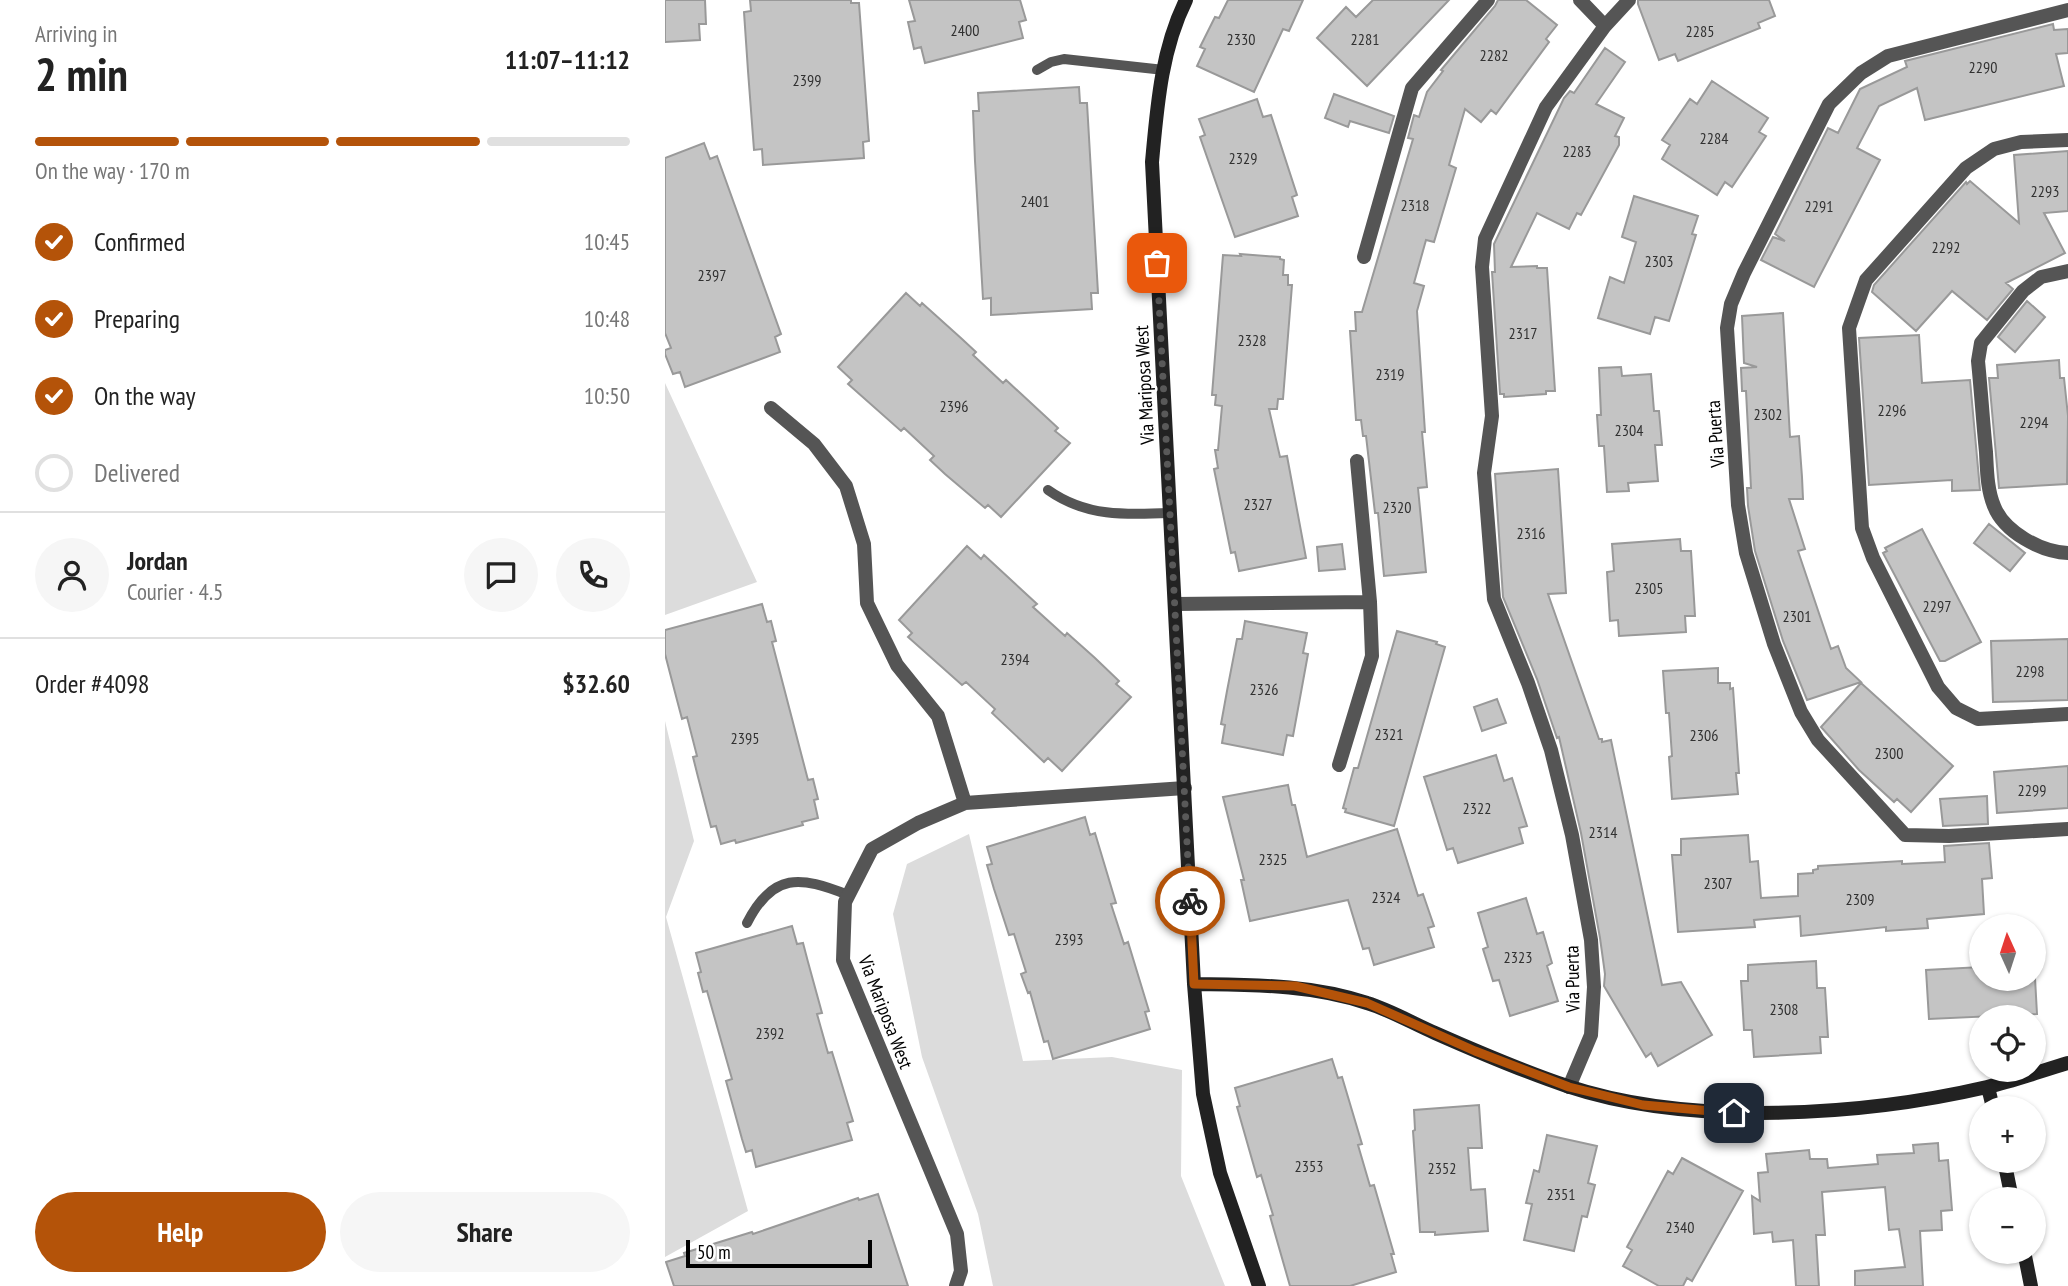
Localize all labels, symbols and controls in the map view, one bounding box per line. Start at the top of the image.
text: Arriving in [35,19,117,48]
house number: 2400 [951,20,979,40]
house number: 2285 [1686,21,1714,41]
house number: 2330 [1227,29,1255,49]
house number: 2281 [1351,29,1379,49]
text: 11:07–11:12 [505,43,630,76]
text: 2 min [35,44,128,104]
house number: 2282 [1480,45,1508,65]
house number: 2290 [1969,57,1997,77]
house number: 2399 [793,70,821,90]
house number: 2284 [1700,128,1728,148]
house number: 2283 [1563,141,1591,161]
house number: 2329 [1229,148,1257,168]
text: On the way · 170 m [35,156,190,185]
house number: 2293 [2031,181,2059,201]
house number: 2401 [1021,191,1049,211]
house number: 2318 [1401,195,1429,215]
house number: 2291 [1805,196,1833,216]
icon: check [35,223,73,261]
text: Confirmed [94,225,185,258]
text: 10:45 [584,227,630,256]
pin [1127,233,1187,293]
house number: 2292 [1932,237,1960,257]
icon: bag [1138,244,1176,282]
house number: 2303 [1645,251,1673,271]
house number: 2397 [698,265,726,285]
icon: check [35,300,73,338]
text: Preparing [94,302,180,335]
text: 10:48 [584,304,630,333]
house number: 2317 [1509,323,1537,343]
street label: Via Mariposa West [1129,324,1159,446]
house number: 2328 [1238,330,1266,350]
house number: 2319 [1376,364,1404,384]
icon: check [35,377,73,415]
text: On the way [94,379,196,412]
text: 10:50 [584,381,630,410]
house number: 2396 [940,396,968,416]
street label: Via Puerta [1701,400,1729,469]
house number: 2296 [1878,400,1906,420]
house number: 2302 [1754,404,1782,424]
house number: 2294 [2020,412,2048,432]
house number: 2304 [1615,420,1643,440]
text: Delivered [94,456,180,489]
house number: 2327 [1244,494,1272,514]
house number: 2320 [1383,497,1411,517]
house number: 2316 [1517,523,1545,543]
button: person [35,538,109,612]
button: chat [464,538,538,612]
button: phone [556,538,630,612]
text: Jordan [127,544,188,577]
text: Courier · 4.5 [127,577,223,606]
house number: 2305 [1635,578,1663,598]
house number: 2297 [1923,596,1951,616]
house number: 2301 [1783,606,1811,626]
house number: 2394 [1001,649,1029,669]
house number: 2298 [2016,661,2044,681]
text: Order #4098 [35,667,150,700]
text: $32.60 [562,667,630,700]
house number: 2326 [1250,679,1278,699]
house number: 2321 [1375,724,1403,744]
house number: 2306 [1690,725,1718,745]
house number: 2395 [731,728,759,748]
house number: 2300 [1875,743,1903,763]
house number: 2299 [2018,780,2046,800]
house number: 2322 [1463,798,1491,818]
house number: 2314 [1589,822,1617,842]
house number: 2325 [1259,849,1287,869]
courier [1155,866,1225,936]
house number: 2307 [1704,873,1732,893]
icon: bike [1171,882,1209,920]
house number: 2324 [1372,887,1400,907]
house number: 2309 [1846,889,1874,909]
north arrow [1969,914,2046,990]
map controls [1969,914,2046,1264]
house number: 2393 [1055,929,1083,949]
street label: Via Puerta [1559,945,1585,1014]
house number: 2323 [1504,947,1532,967]
street label: Via Mariposa West [853,951,919,1073]
house number: 2308 [1770,999,1798,1019]
button: locate [1969,1005,2046,1082]
house number: 2392 [756,1023,784,1043]
pin [1704,1083,1764,1143]
icon: home [1715,1094,1753,1132]
button: + [1969,1096,2046,1173]
house number: 2353 [1295,1156,1323,1176]
house number: 2352 [1428,1158,1456,1178]
house number: 2351 [1547,1184,1575,1204]
button: − [1969,1187,2046,1264]
button: Help [35,1192,326,1272]
button: Share [340,1192,630,1272]
house number: 2340 [1666,1217,1694,1237]
scale bar [686,1237,871,1269]
text: 50 m [697,1240,731,1264]

